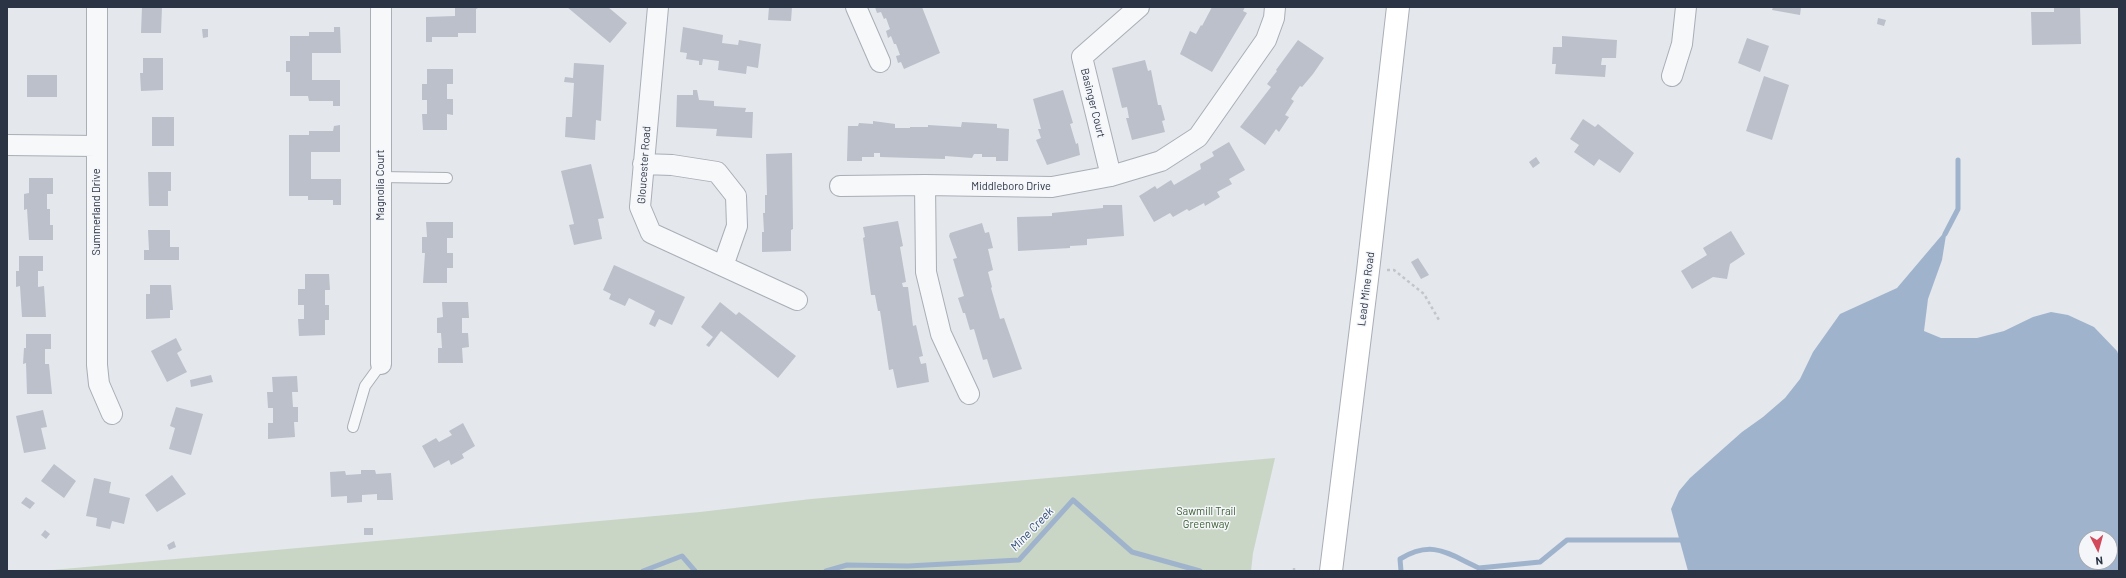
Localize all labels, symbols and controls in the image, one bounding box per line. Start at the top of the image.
street label: Basinger Court [1078,67,1108,139]
street label: Gloucester Road [635,126,653,204]
street label: Magnolia Court [373,149,387,221]
street label: Summerland Drive [89,168,103,256]
street label: Middleboro Drive [971,179,1051,193]
street label: Lead Mine Road [1355,251,1377,327]
water label: Mine Creek [1008,504,1056,554]
park label: Sawmill Trail Greenway [1176,504,1236,530]
north arrow [2078,530,2118,570]
text: N [2095,555,2104,568]

